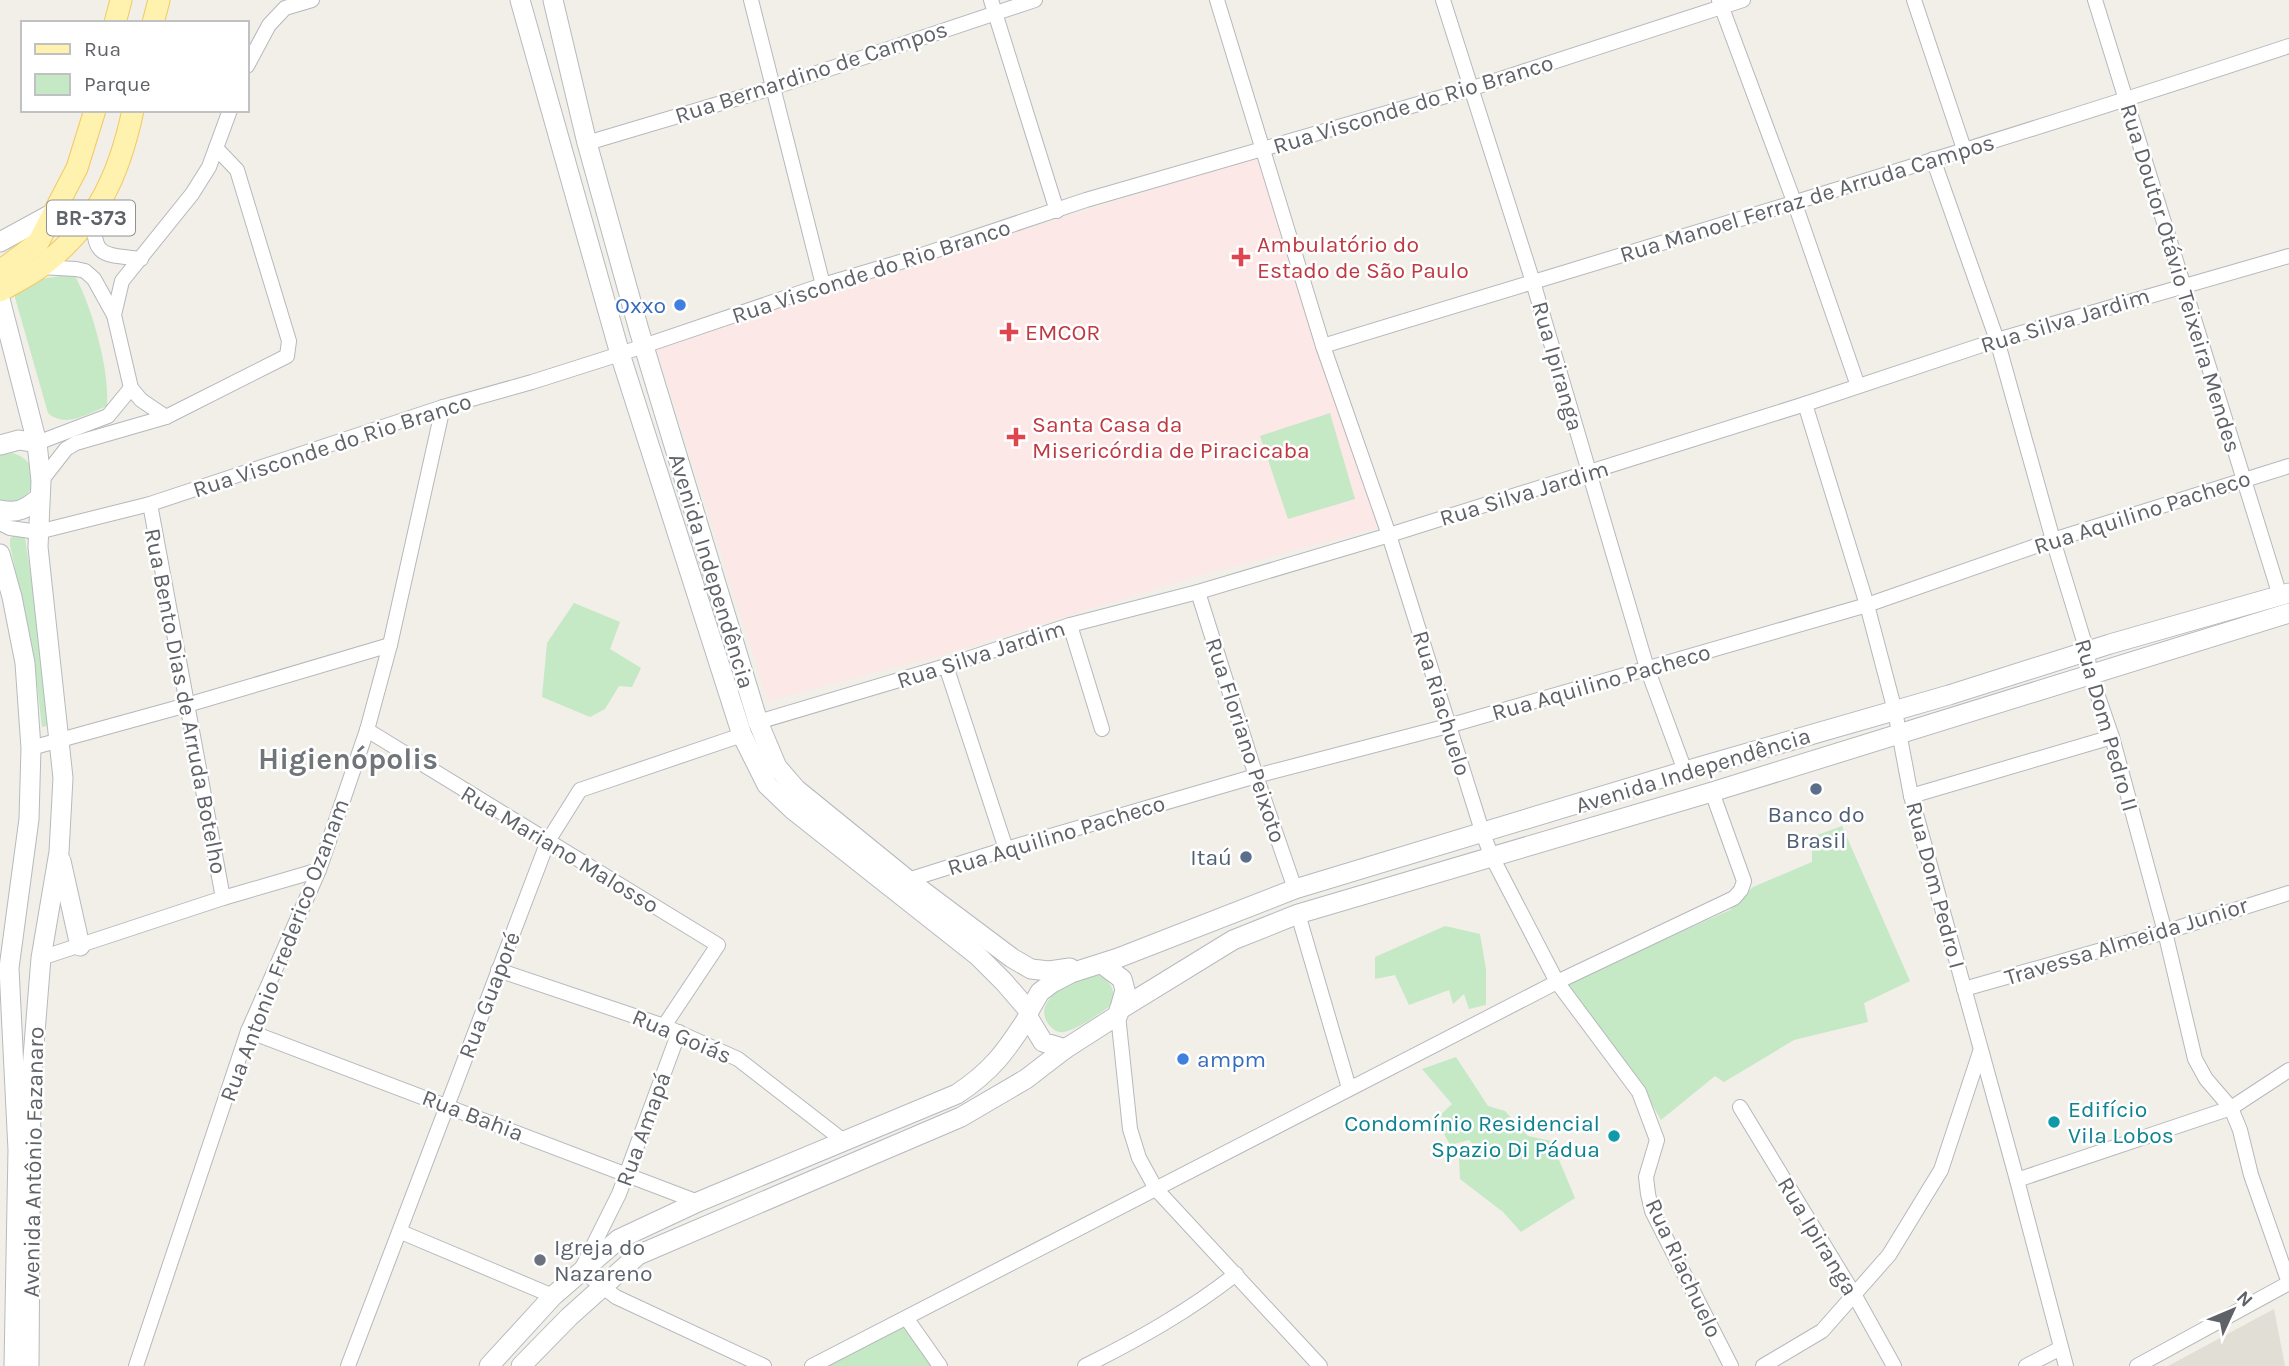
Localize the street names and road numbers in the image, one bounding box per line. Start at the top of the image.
street label: Rua Bernardino de Campos [671,16,951,129]
street label: Rua Visconde do Rio Branco [1270,49,1556,160]
street label: Rua Doutor Otávio Teixeira Mendes [2114,100,2247,456]
street label: Rua Manoel Ferraz de Arruda Campos [1617,129,1998,268]
road number: BR-373 [47,200,135,235]
street label: Rua Visconde do Rio Branco [728,214,1014,329]
street label: Rua Silva Jardim [1977,282,2153,359]
street label: Rua Ipiranga [1526,298,1589,434]
street label: Rua Visconde do Rio Branco [189,388,475,503]
street label: Avenida Independência [663,450,760,692]
street label: Rua Silva Jardim [1436,455,1612,532]
street label: Rua Aquilino Pacheco [2030,465,2254,560]
street label: Rua Bento Dias de Arruda Botelho [139,526,232,876]
street label: Rua Silva Jardim [894,615,1069,694]
street label: Rua Riachuelo [1407,627,1476,779]
street label: Rua Floriano Peixoto [1200,634,1291,846]
street label: Rua Dom Pedro II [2069,636,2144,815]
street label: Rua Aquilino Pacheco [1489,638,1714,727]
street label: Avenida Independência [1572,722,1814,819]
street label: Rua Mariano Malosso [456,780,664,919]
street label: Rua Aquilino Pacheco [944,790,1168,881]
street label: Rua Antonio Frederico Ozanam [214,795,355,1106]
street label: Rua Dom Pedro I [1900,799,1971,972]
street label: Travessa Almeida Junior [2001,891,2252,991]
street label: Rua Guaporé [453,928,526,1062]
street label: Rua Goiás [628,1003,735,1069]
street label: Avenida Antônio Fazanaro [18,1026,49,1298]
street label: Rua Amapá [610,1068,677,1190]
street label: Rua Bahia [418,1084,527,1147]
street label: Rua Ipiranga [1772,1172,1863,1300]
street label: Rua Riachuelo [1640,1194,1728,1342]

